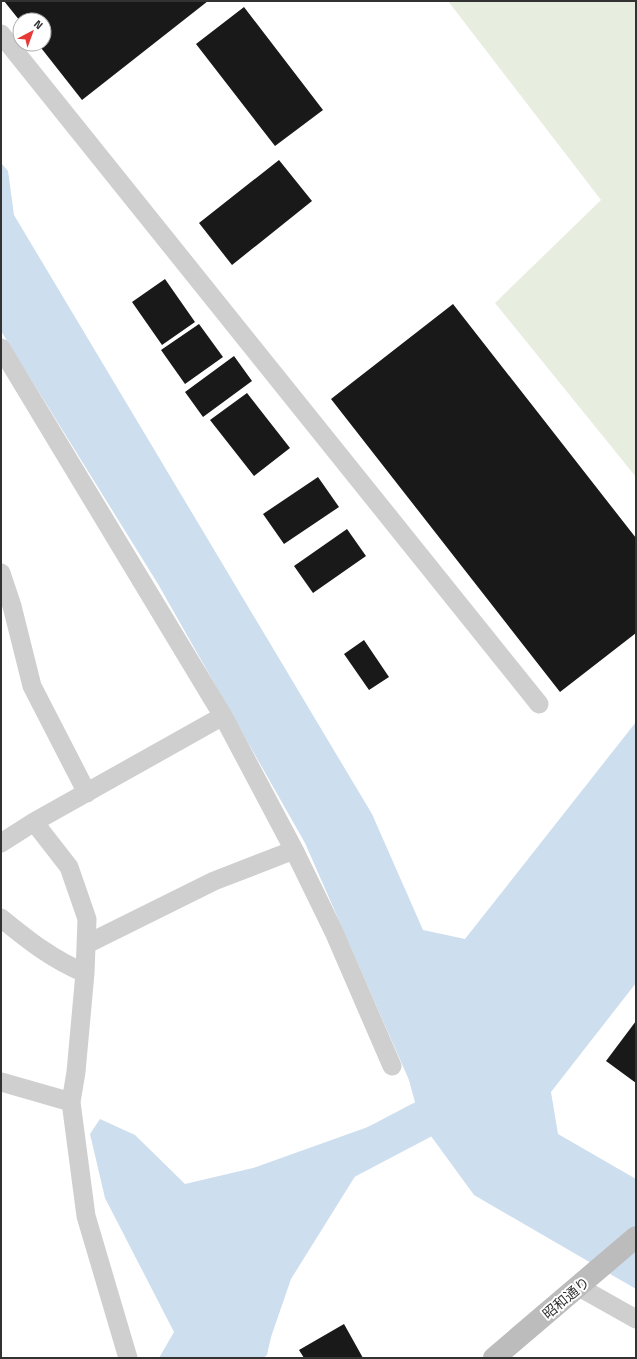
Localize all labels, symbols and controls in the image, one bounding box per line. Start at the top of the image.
north arrow [12,12,52,52]
text: N [30,16,47,33]
street label: 昭和通り [537,1272,594,1324]

